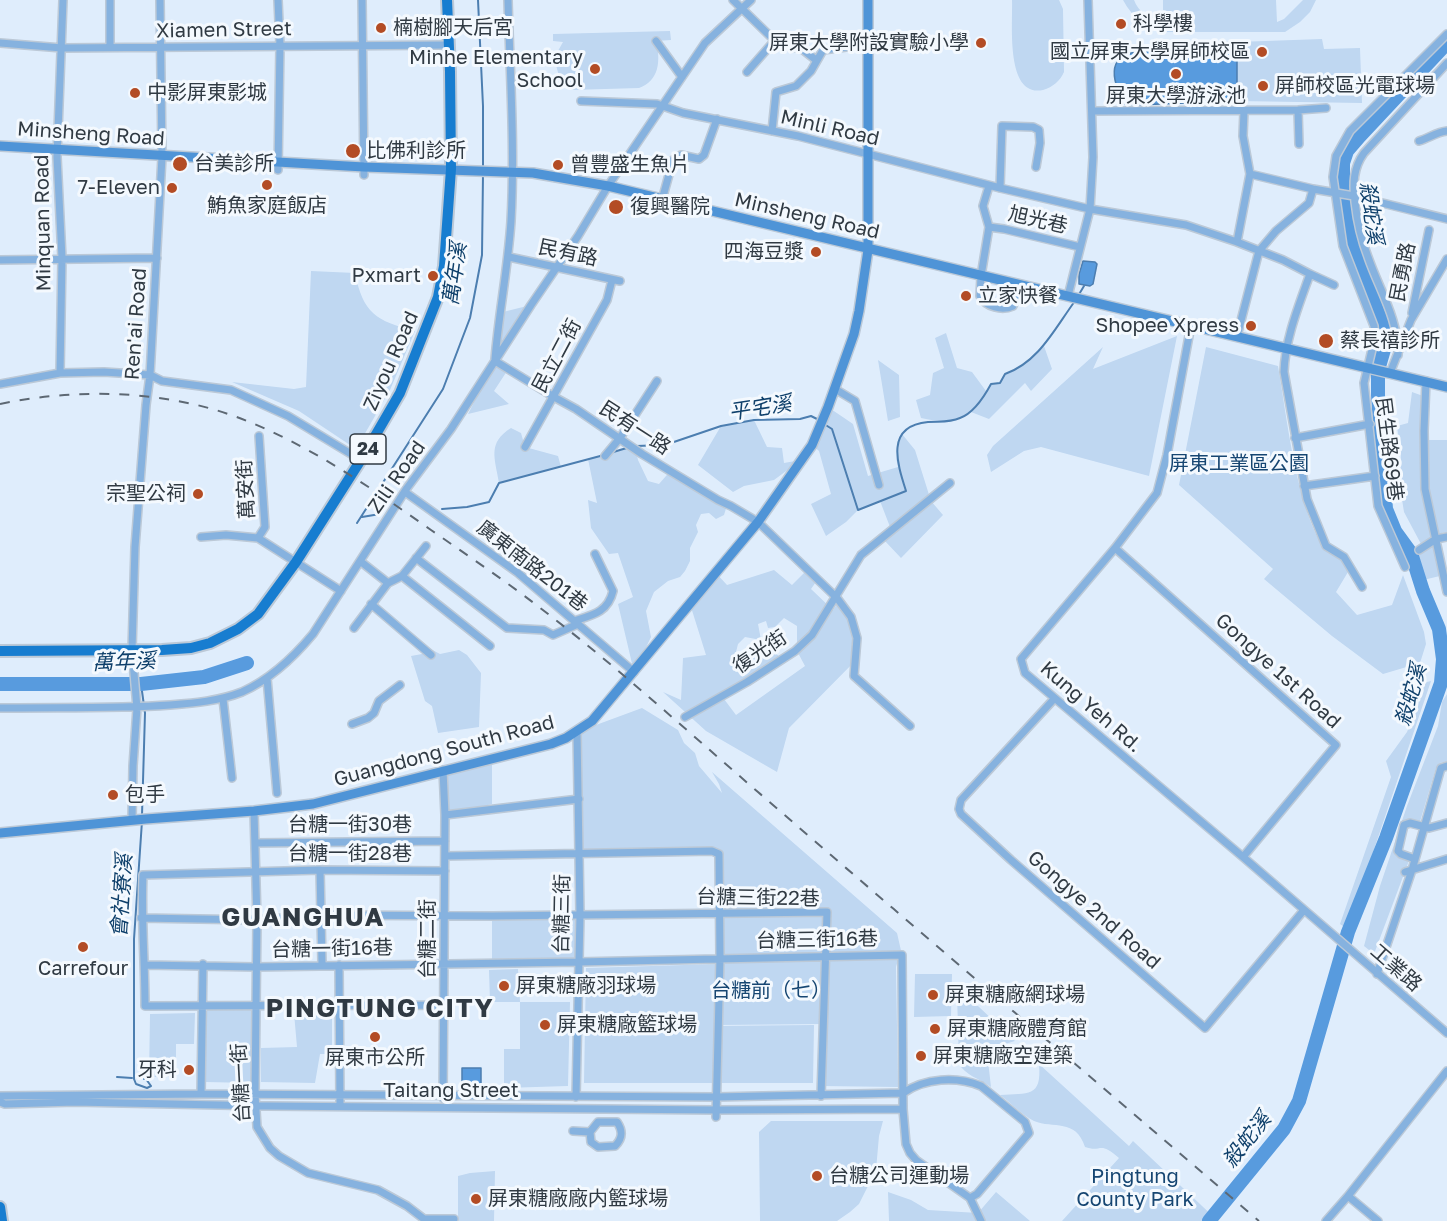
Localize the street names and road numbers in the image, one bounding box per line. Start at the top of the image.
street label: Xiamen Street [156,17,292,43]
street label: Minli Road [778,105,882,151]
street label: Minsheng Road [16,117,166,151]
street label: Minquan Road [30,154,56,292]
street label: Minsheng Road [732,188,882,244]
street label: 旭光巷 [1006,202,1070,238]
street label: 民有路 [536,235,600,271]
street label: 民勇路 [1385,240,1421,304]
street label: Ren'ai Road [120,267,152,381]
street label: Ziyou Road [358,308,424,414]
street label: 民立二街 [528,315,586,397]
street label: 民有一路 [595,396,675,460]
street label: 民生路69巷 [1371,396,1407,502]
road number: 24 [350,434,386,464]
street label: Zili Road [363,436,431,518]
street label: 萬安街 [232,458,260,520]
street label: 廣東南路201巷 [472,515,592,617]
street label: Gongye 1st Road [1210,608,1346,734]
street label: 復光街 [728,625,792,679]
street label: Kung Yeh Rd. [1035,656,1147,758]
street label: Guangdong South Road [331,710,557,792]
street label: 台糖一街30巷 [288,813,412,837]
street label: 台糖一街28巷 [288,842,412,866]
street label: Gongye 2nd Road [1023,846,1165,974]
street label: 台糖三街 [549,874,575,954]
street label: 台糖三街22巷 [696,885,820,911]
street label: 台糖二街 [416,899,440,979]
street label: 台糖三街16巷 [756,927,878,953]
street label: 台糖一街16巷 [271,936,393,962]
street label: 工業路 [1365,939,1427,997]
street label: 台糖一街 [227,1042,255,1124]
street label: Taitang Street [383,1079,519,1103]

